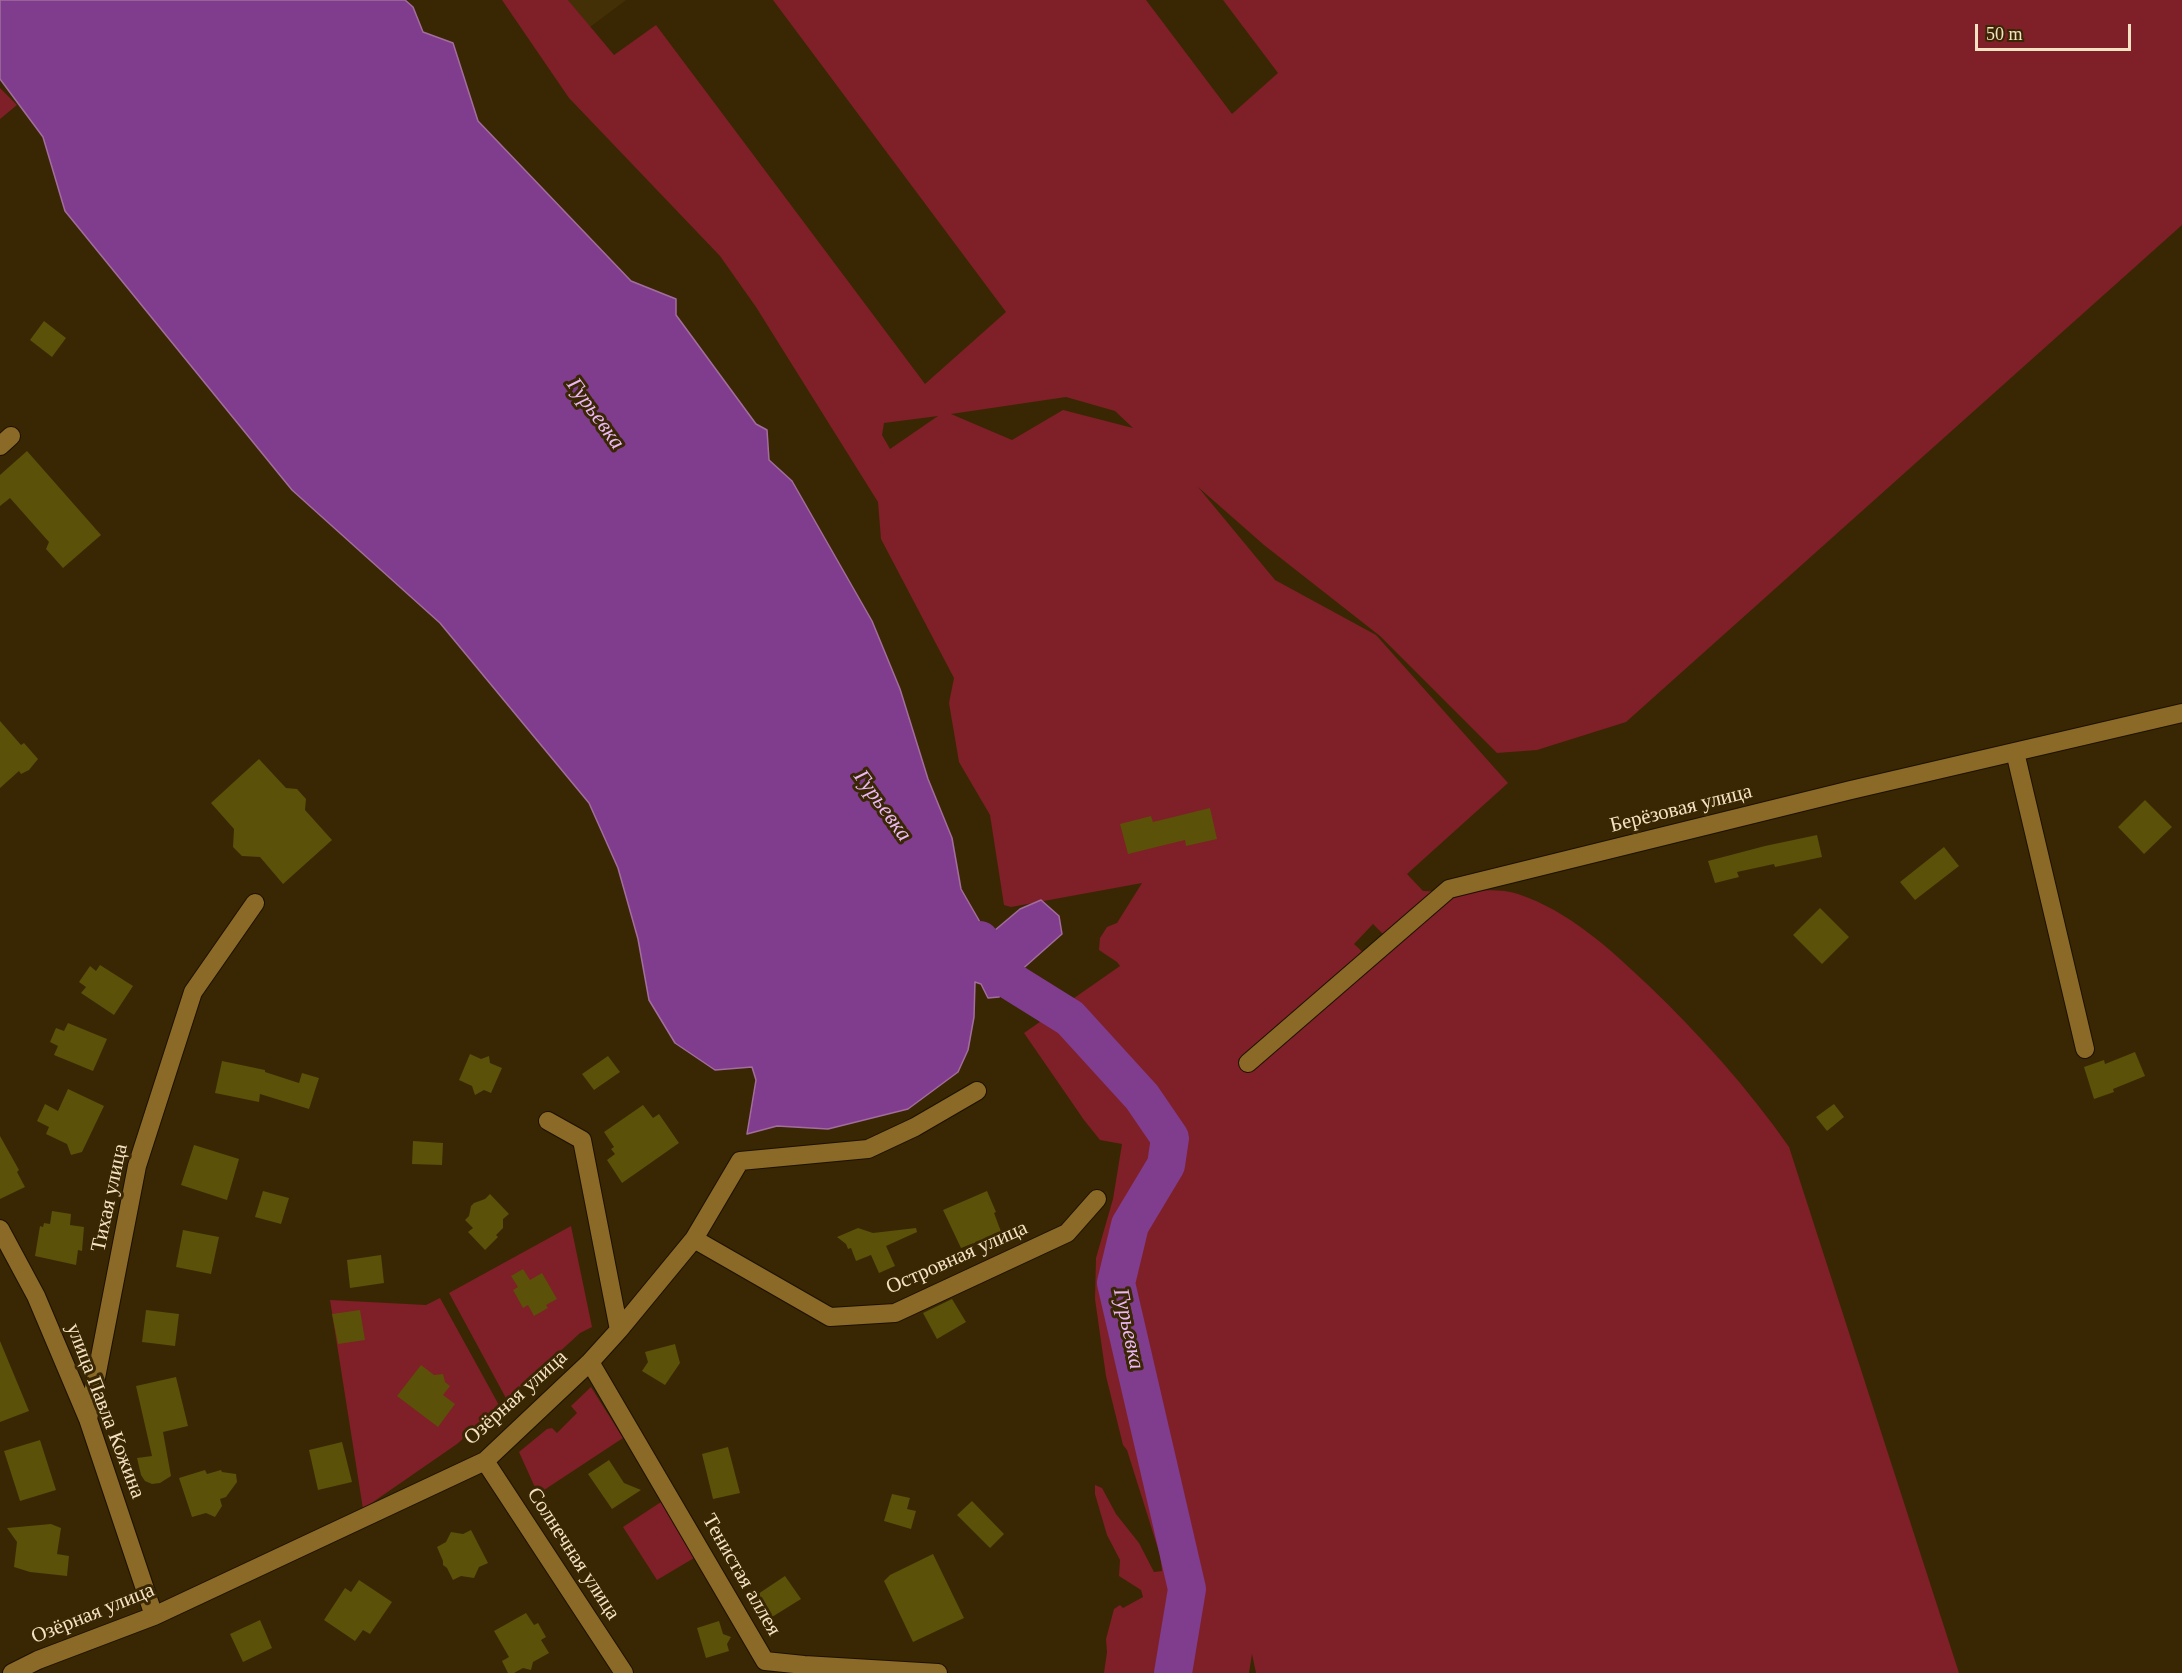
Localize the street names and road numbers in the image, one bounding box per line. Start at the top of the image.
street label: Берёзовая улица [1607,779,1755,839]
street label: Тихая улица [86,1142,134,1254]
street label: Островная улица [882,1216,1032,1300]
street label: улица Павла Кожина [60,1320,150,1502]
street label: Озёрная улица [459,1345,573,1451]
street label: Солнечная улица [521,1483,625,1625]
street label: Тенистая аллея [696,1510,786,1640]
street label: Озёрная улица [28,1578,158,1650]

